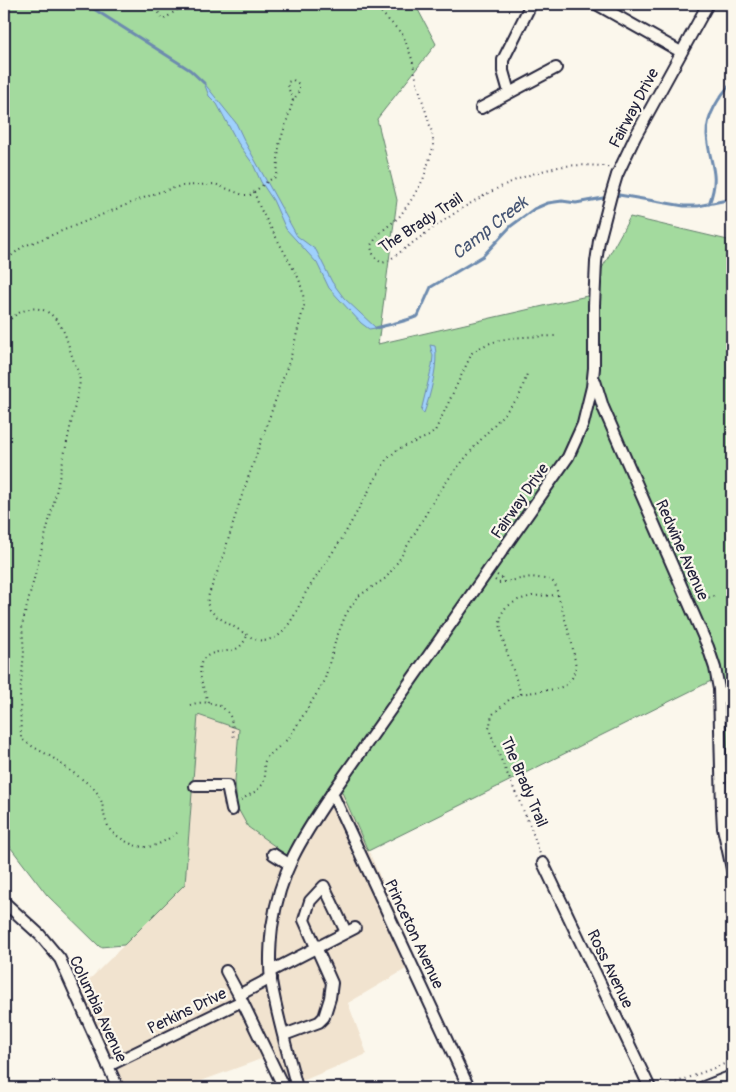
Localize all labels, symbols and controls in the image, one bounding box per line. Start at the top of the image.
street label: Fairway Drive [605,65,663,151]
street label: The Brady Trail [375,188,467,258]
water label: Camp Creek [447,190,534,265]
street label: Fairway Drive [487,459,553,543]
street label: Redwine Avenue [651,497,713,604]
street label: The Brady Trail [496,734,552,830]
street label: Princeton Avenue [380,876,448,992]
street label: Ross Avenue [582,926,638,1012]
street label: Columbia Avenue [65,953,131,1065]
street label: Perkins Drive [144,983,230,1039]

